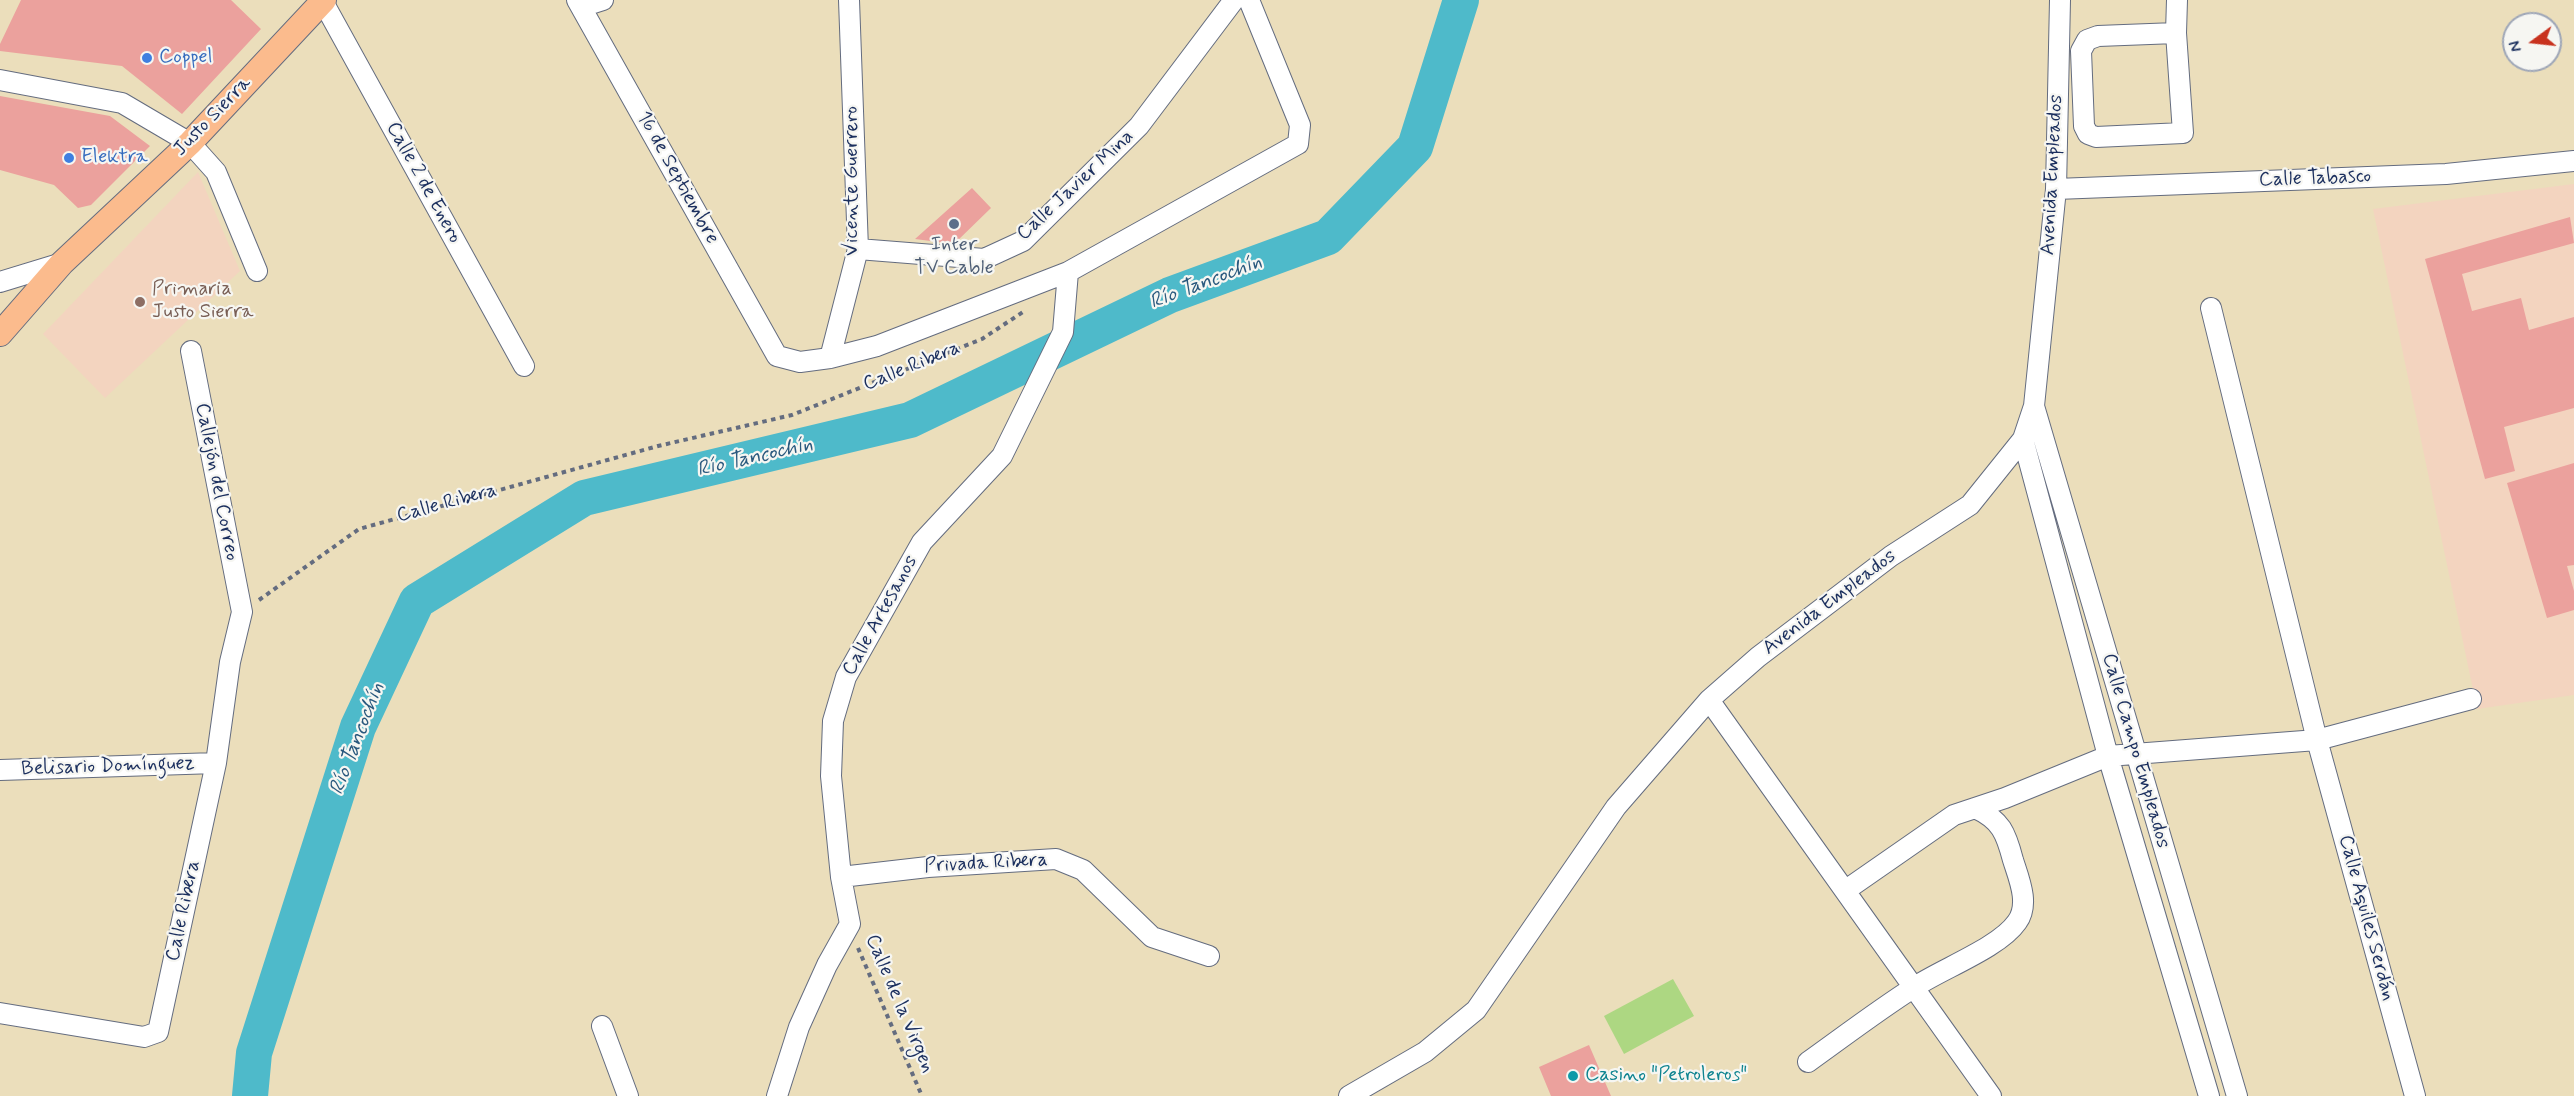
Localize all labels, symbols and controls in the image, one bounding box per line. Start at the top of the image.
north arrow [2502,12,2562,72]
text: N [2505,38,2528,54]
place label: Coppel [159,46,212,70]
marker: Coppel [140,51,154,65]
street label: Justo Sierra [169,72,257,162]
street label: Avenida Empleados [2037,94,2069,256]
street label: Vicente Guerrero [841,106,865,256]
street label: 16 de Septiembre [631,107,723,249]
street label: Calle 2 de Enero [380,118,466,248]
street label: Calle Javier Mina [1012,126,1140,246]
place label: Elektra [81,146,148,170]
marker: Elektra [62,151,76,165]
street label: Calle Tabasco [2259,165,2371,193]
marker: Inter TV Cable [947,217,961,231]
place label: Inter TV Cable [914,234,994,281]
water label: Río Tancochín [1146,250,1266,316]
place label: Primaria Justo Sierra [152,278,253,325]
marker: Primaria Justo Sierra [133,295,147,309]
street label: Calle Ribera [860,337,964,397]
street label: Callejón del Correo [189,401,243,563]
water label: Río Tancochín [695,432,815,484]
street label: Calle Ribera [394,479,500,529]
street label: Avenida Empleados [1759,545,1901,661]
street label: Calle Artesanos [838,552,924,680]
street label: Calle Campo Empleados [2096,651,2174,851]
water label: Río Tancochín [325,679,391,799]
street label: Belisario Domínguez [21,752,195,782]
street label: Calle Aquiles Serdán [2332,832,2400,1004]
street label: Privada Ribera [924,849,1048,879]
street label: Calle Ribera [162,858,206,964]
street label: Calle de la Virgen [859,931,939,1077]
place label: Casino "Petroleros" [1585,1064,1747,1088]
marker: Casino "Petroleros" [1566,1069,1580,1083]

